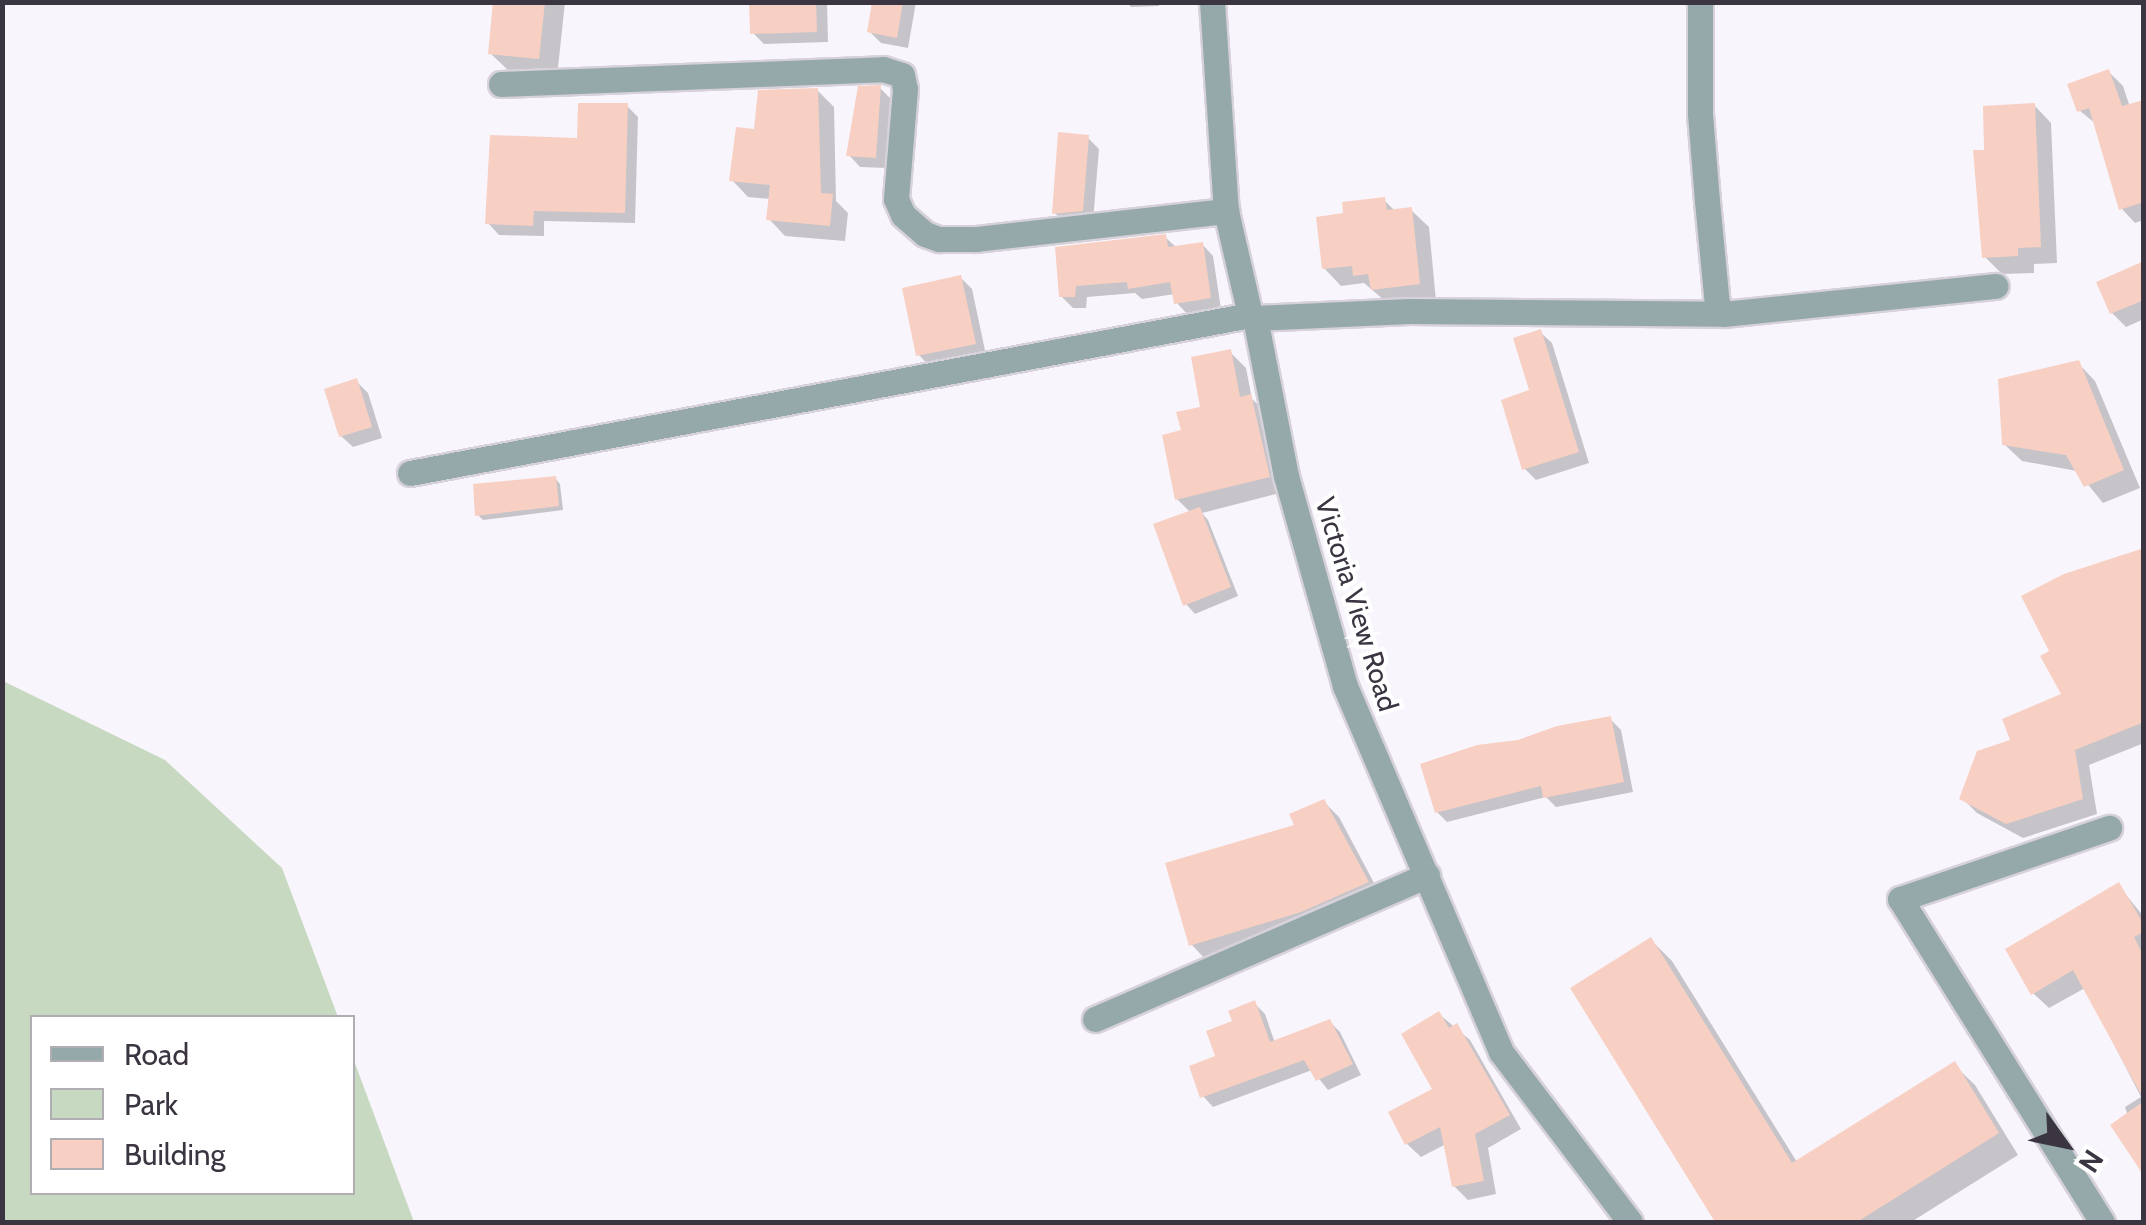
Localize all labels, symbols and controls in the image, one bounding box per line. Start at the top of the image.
street label: Victoria View Road [1308,493,1406,715]
legend [30,1015,355,1195]
text: Road [124,1036,189,1073]
text: Park [124,1086,178,1123]
north arrow [2016,1095,2116,1195]
text: Building [124,1136,226,1173]
text: N [2072,1144,2111,1179]

